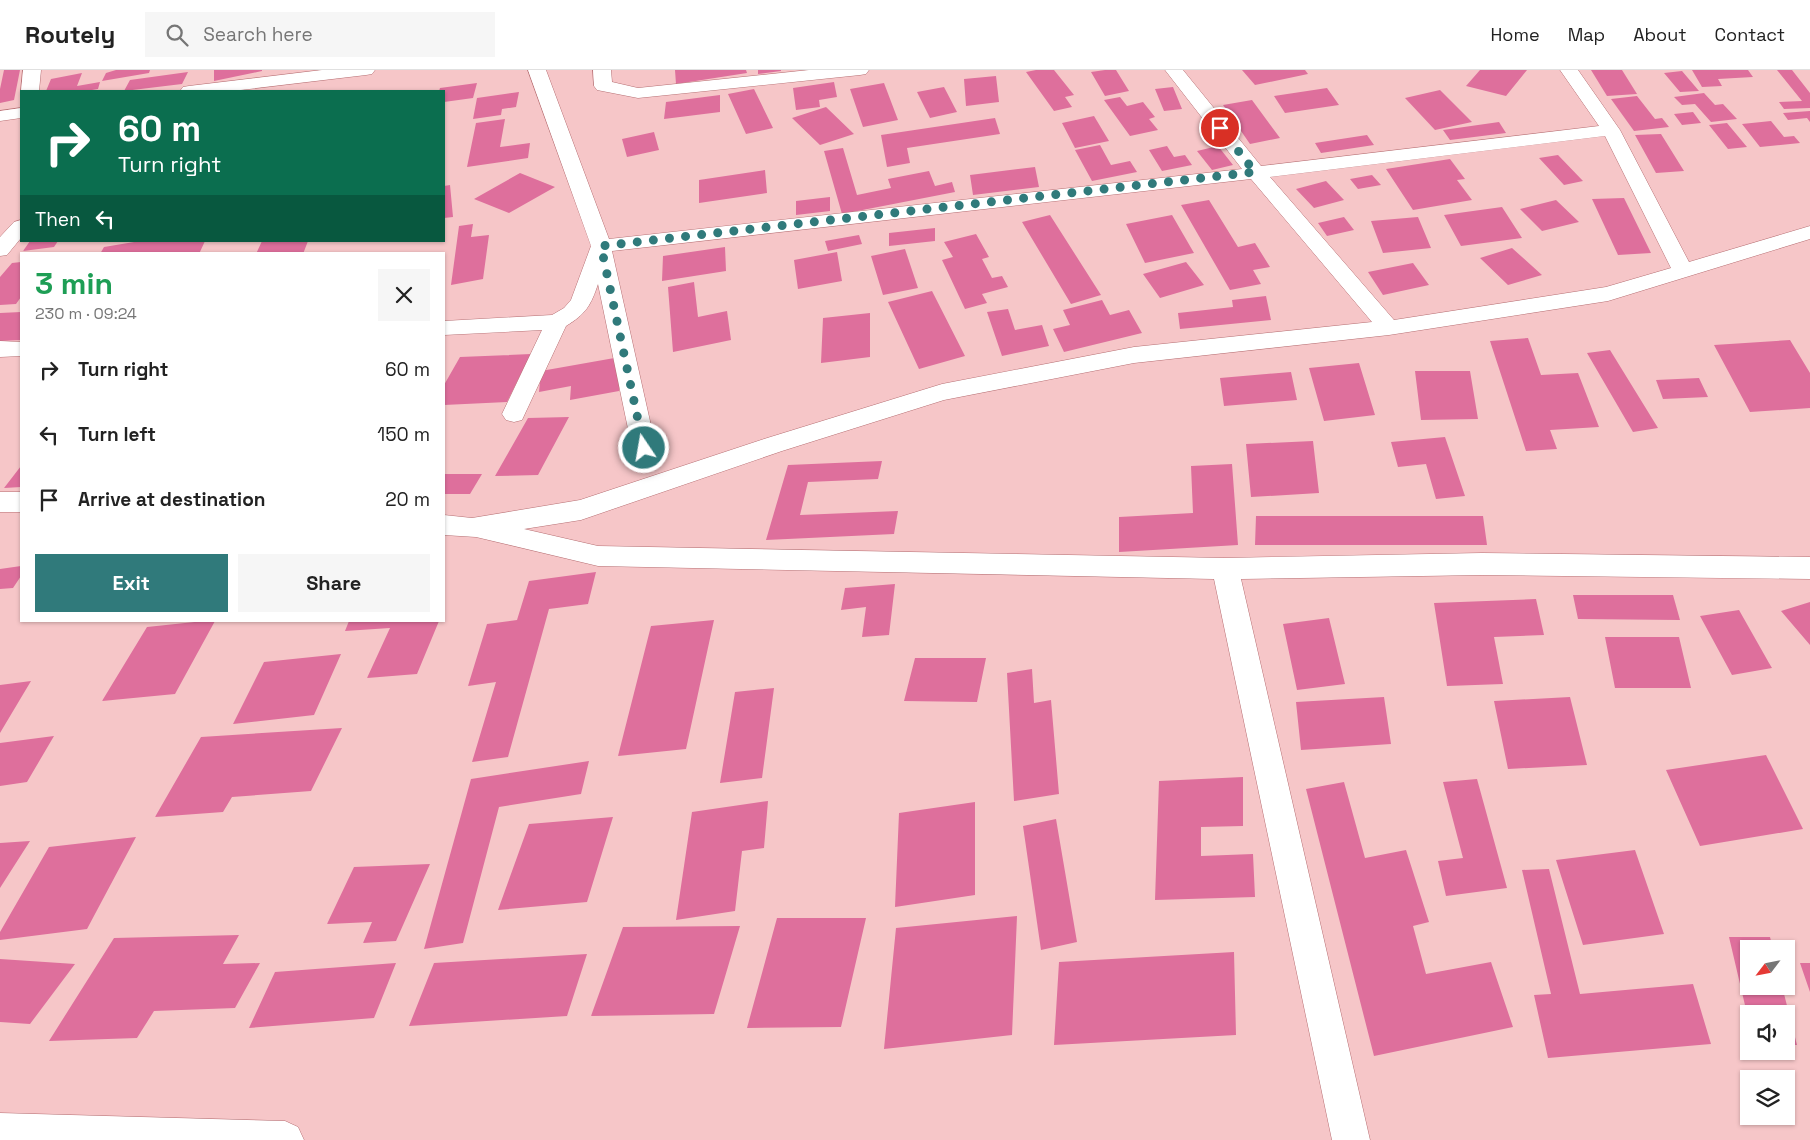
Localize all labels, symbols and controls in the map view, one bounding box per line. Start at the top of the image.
search box [145,12,495,57]
text: Routely [25,19,115,50]
icon: search [163,21,191,49]
text: Search here [203,22,313,47]
text: Home [1491,23,1540,46]
text: Map [1568,23,1605,46]
text: About [1633,23,1687,46]
text: Contact [1715,23,1785,46]
text: 60 m [118,107,201,151]
pin [1199,107,1241,149]
icon: right [35,110,100,175]
icon: arrive [1206,114,1234,142]
text: Turn right [118,150,221,178]
icon: left [91,205,119,233]
text: Then [35,207,81,232]
text: 3 min [35,264,113,303]
button: close [378,269,430,321]
text: 230 m · 09:24 [35,303,137,324]
icon: right [35,356,63,384]
text: Turn right [78,357,168,382]
text: 60 m [385,357,430,382]
icon: left [35,421,63,449]
position arrow [617,421,669,473]
text: Turn left [78,422,156,447]
text: 150 m [377,422,430,447]
icon: arrive [35,486,63,514]
text: Arrive at destination [78,487,266,512]
text: 20 m [385,487,430,512]
button: Exit [35,554,228,612]
button: Share [238,554,430,612]
north arrow [1740,940,1795,995]
map controls [1740,940,1795,1125]
button: sound [1740,1005,1795,1060]
button: layers [1740,1070,1795,1125]

